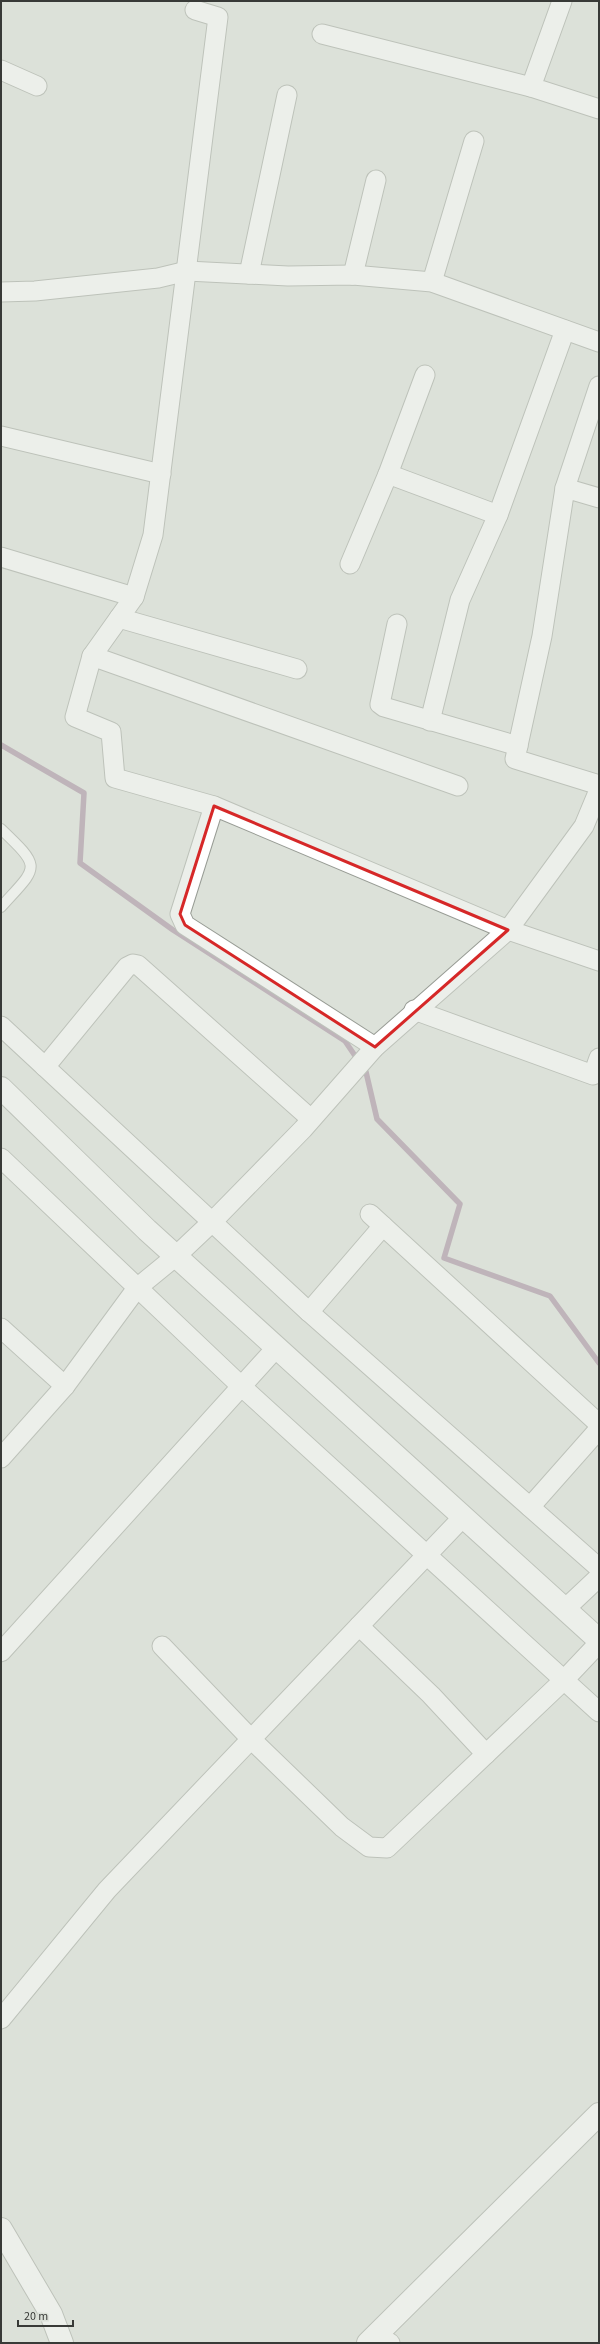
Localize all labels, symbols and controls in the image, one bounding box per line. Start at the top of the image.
scale bar [18,2302,73,2328]
text: 20 m [24,2308,48,2325]

